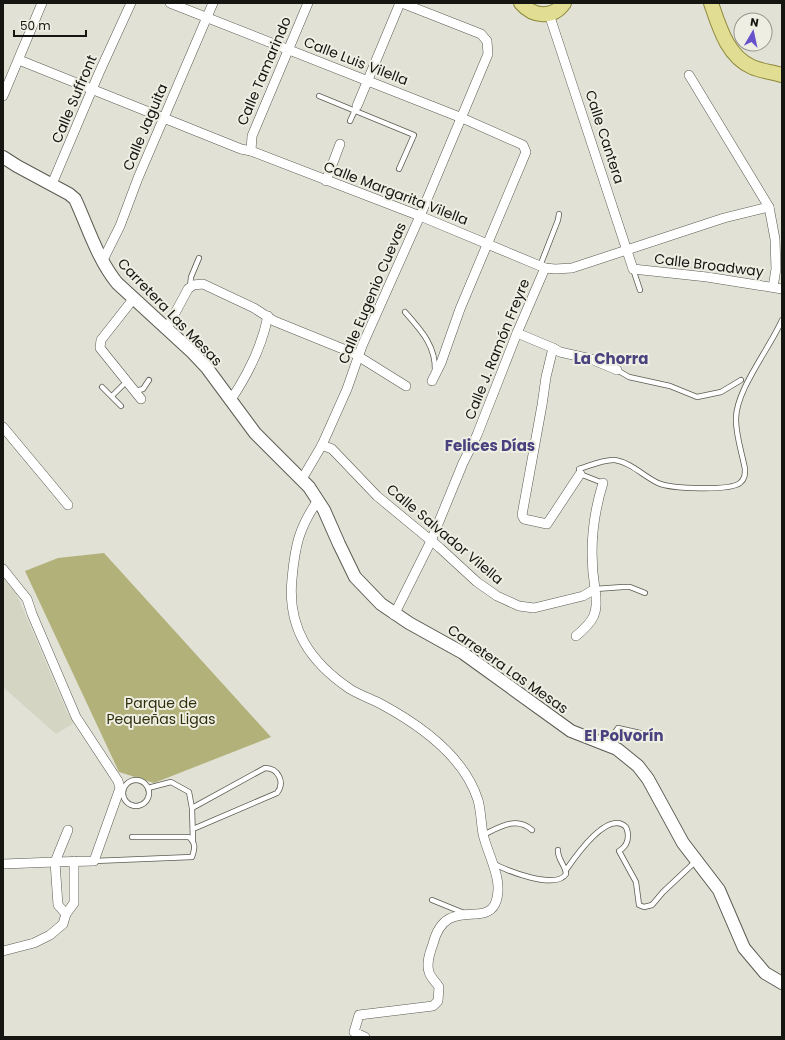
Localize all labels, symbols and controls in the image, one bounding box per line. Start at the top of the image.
scale bar [14,12,86,38]
north arrow [733,12,773,52]
street label: Calle Tamarindo [232,13,296,129]
text: N [749,14,760,31]
text: 50 m [20,17,51,34]
street label: Calle Luis Vilella [301,32,411,90]
street label: Calle Suffront [46,52,102,146]
street label: Calle Jaguita [118,80,172,174]
street label: Calle Cantera [580,88,630,186]
street label: Calle Margarita Vilella [321,156,471,230]
street label: Calle Eugenio Cuevas [333,219,411,367]
street label: Calle Broadway [653,248,765,282]
street label: Carretera Las Mesas [113,254,227,370]
street label: Calle J. Ramón Freyre [460,275,535,423]
district label: La Chorra [574,348,648,369]
district label: Felices Días [445,435,535,456]
street label: Calle Salvador Vilella [382,479,508,589]
street label: Carretera Las Mesas [444,620,572,718]
park label: Parque de Pequeñas Ligas [106,693,216,729]
district label: El Polvorín [584,725,664,746]

